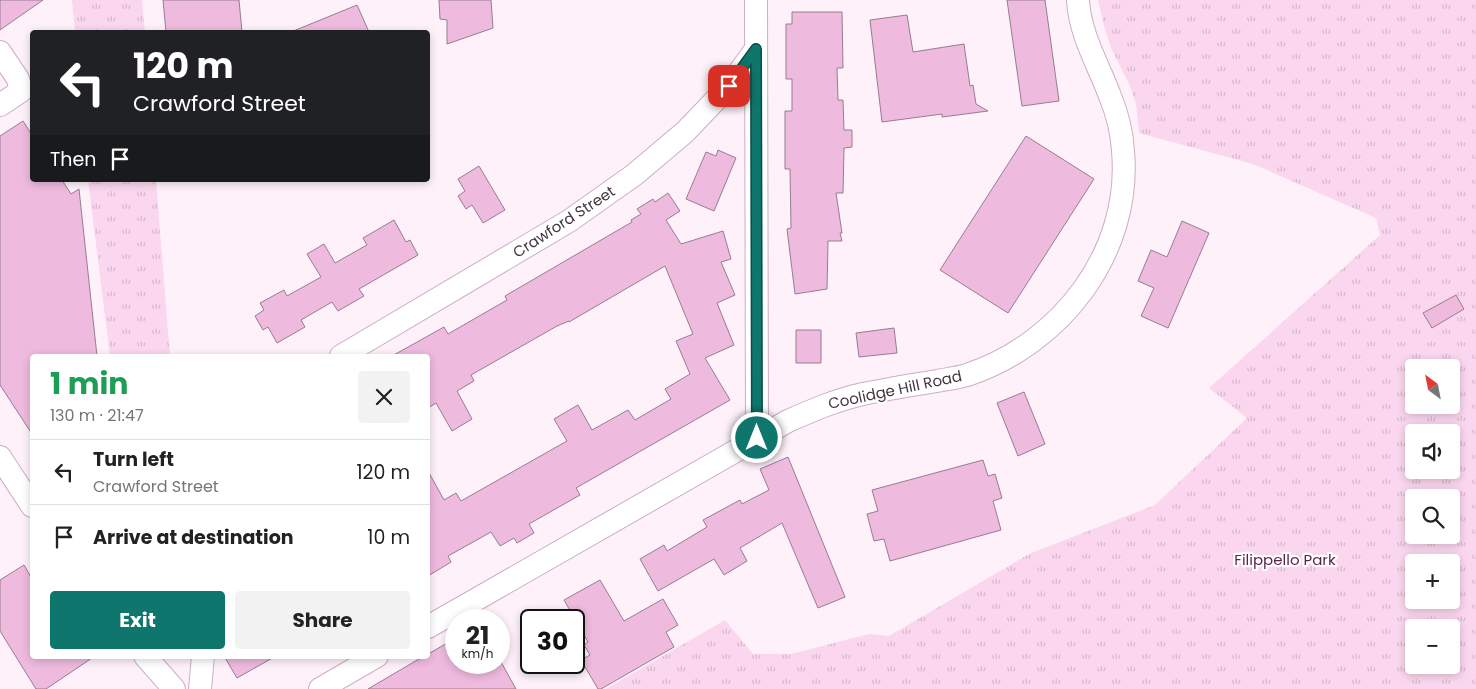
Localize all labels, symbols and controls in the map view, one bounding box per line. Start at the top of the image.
text: 120 m [133,41,233,90]
icon: left [50,50,115,115]
pin [708,65,750,107]
icon: arrive [715,72,743,100]
text: Crawford Street [133,88,306,119]
icon: arrive [106,145,134,173]
text: Then [50,146,96,173]
street label: Crawford Street [509,181,619,262]
north arrow [1405,359,1460,414]
map controls [1405,359,1460,674]
text: 1 min [50,362,128,405]
street label: Coolidge Hill Road [826,365,964,414]
button: close [358,371,410,423]
text: 130 m · 21:47 [50,404,144,427]
position arrow [730,411,782,463]
button: sound [1405,424,1460,479]
text: Turn left [93,446,174,473]
icon: left [50,458,78,486]
text: 120 m [356,459,410,486]
text: Crawford Street [93,475,219,498]
button: search [1405,489,1460,544]
icon: arrive [50,523,78,551]
text: Arrive at destination [93,524,294,551]
text: 10 m [367,524,410,551]
park label: Filippello Park [1234,549,1336,570]
button: + [1405,554,1460,609]
button: Exit [50,591,225,649]
button: Share [235,591,410,649]
speed limit sign: 30 [520,609,585,674]
text: 21 [466,618,489,653]
button: − [1405,619,1460,674]
text: km/h [462,645,493,662]

